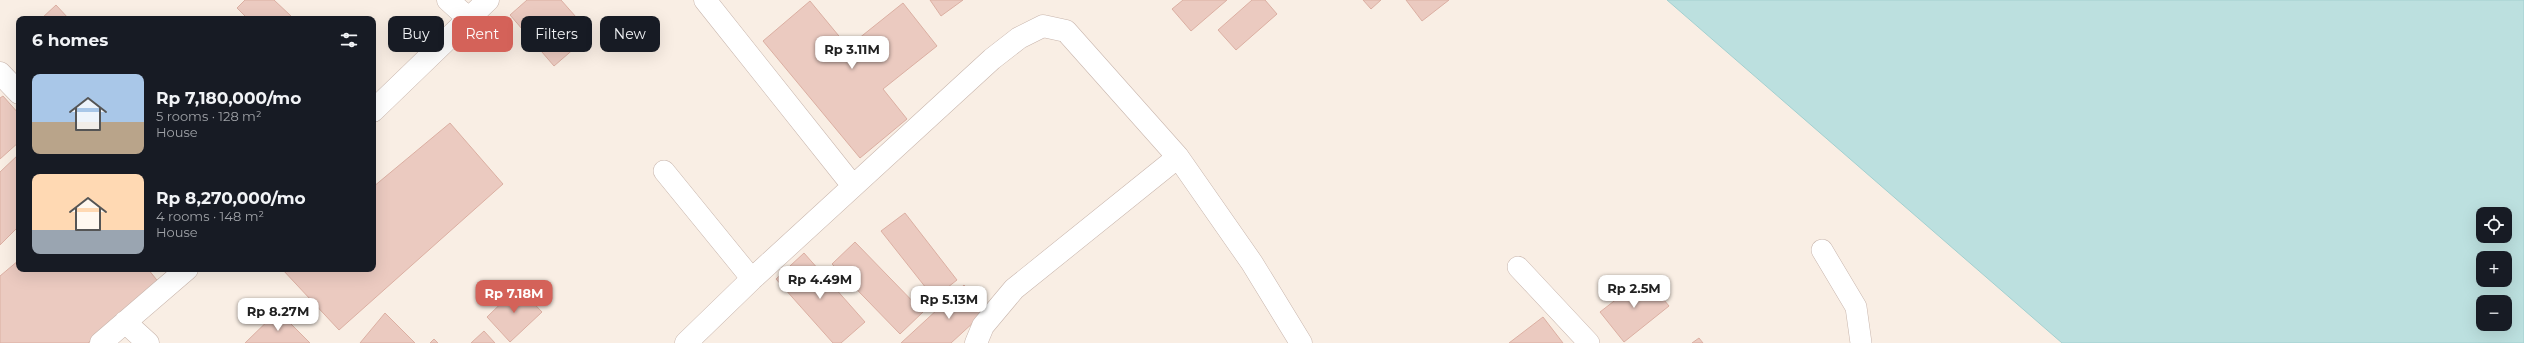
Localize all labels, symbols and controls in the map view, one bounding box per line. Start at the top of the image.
chip: Buy [388,16,444,52]
chip: Rent [452,16,513,52]
chip: Filters [521,16,592,52]
chip: New [600,16,660,52]
icon: filters [338,29,360,51]
text: 6 homes [32,30,108,50]
pin: Rp 3.11M [811,36,893,70]
text: Rp 3.11M [824,41,880,57]
text: Rp 7,180,000/mo [156,88,301,108]
icon: home [64,90,112,138]
text: 5 rooms · 128 m² [156,108,262,124]
text: House [156,124,198,140]
text: Rp 8,270,000/mo [156,188,306,208]
icon: home [64,190,112,238]
map controls [2476,207,2512,331]
button: locate [2476,207,2512,243]
text: 4 rooms · 148 m² [156,208,264,224]
text: House [156,224,198,240]
button: + [2476,251,2512,287]
pin: Rp 4.49M [779,266,861,300]
text: Rp 4.49M [788,271,852,287]
pin: Rp 2.5M [1597,275,1671,309]
pin: Rp 7.18M [473,280,555,314]
text: Rp 2.5M [1607,280,1661,296]
text: Rp 7.18M [485,285,543,301]
pin: Rp 5.13M [908,286,990,320]
text: Rp 5.13M [920,291,978,307]
button: − [2476,295,2512,331]
pin: Rp 8.27M [237,298,319,332]
text: Rp 8.27M [247,303,309,319]

